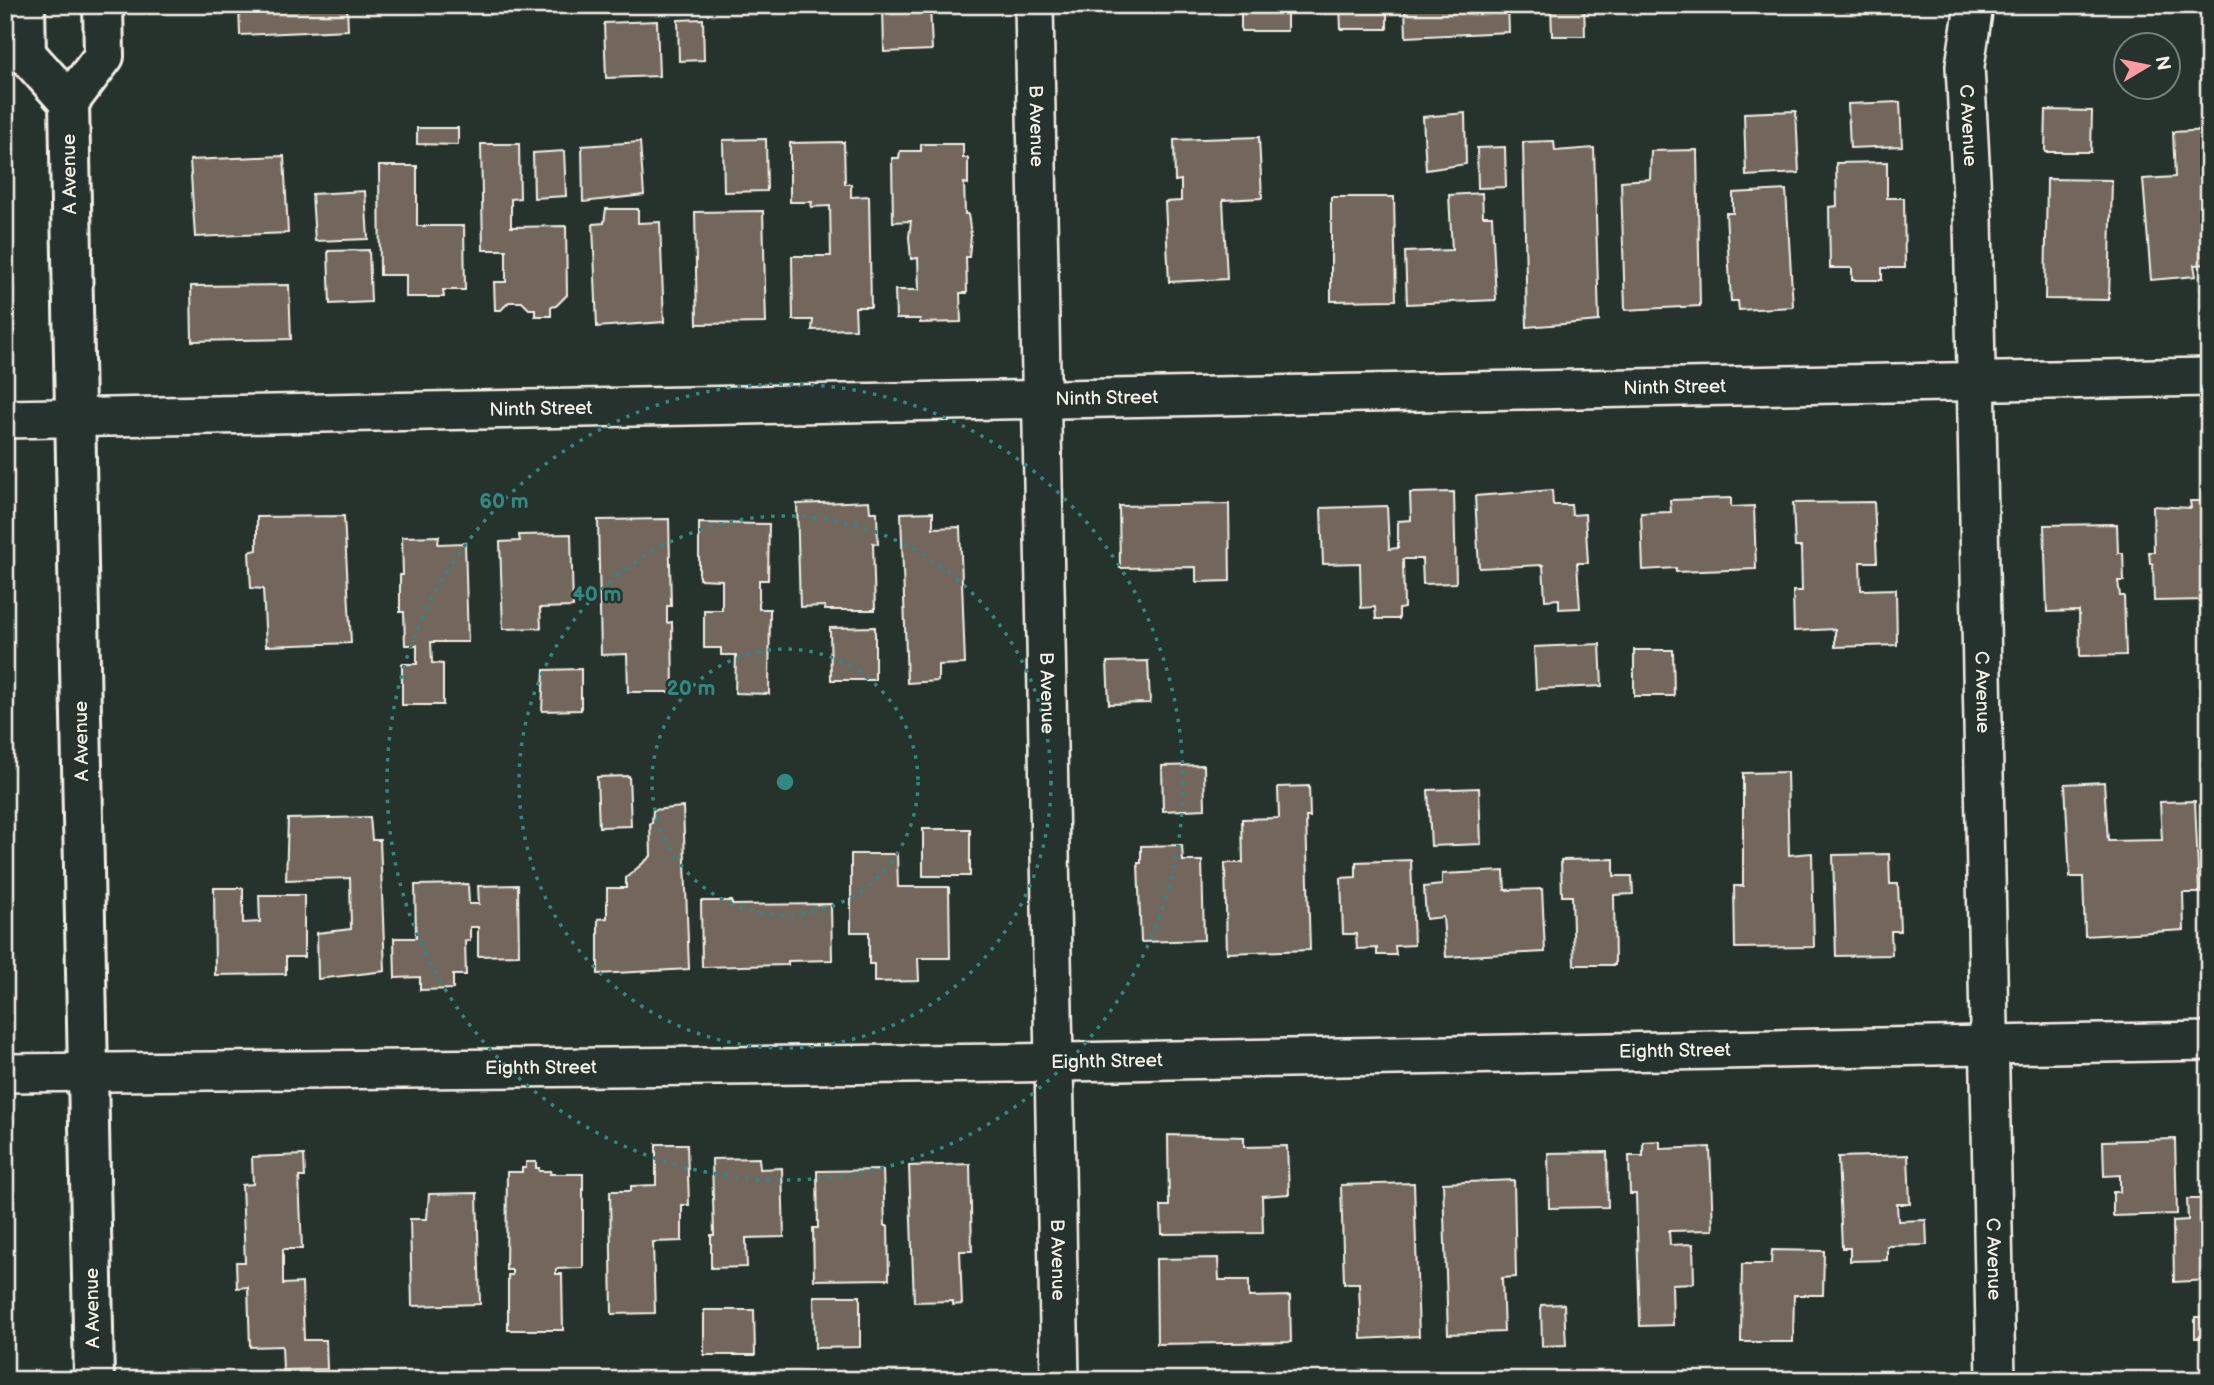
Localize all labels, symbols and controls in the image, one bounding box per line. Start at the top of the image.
north arrow [2112,32,2182,102]
text: N [2150,54,2175,72]
street label: C Avenue [1954,83,1982,167]
street label: B Avenue [1024,85,1049,167]
street label: A Avenue [58,134,82,214]
street label: Ninth Street [1623,375,1726,400]
street label: Ninth Street [1055,386,1159,410]
street label: Ninth Street [489,396,593,421]
text: 60 m [479,489,529,514]
text: 40 m [572,582,622,607]
street label: C Avenue [1970,651,1995,733]
street label: B Avenue [1035,652,1059,734]
text: 20 m [667,676,715,701]
street label: A Avenue [70,701,94,781]
centre of rings [773,770,797,794]
street label: Eighth Street [1619,1038,1731,1063]
street label: Eighth Street [1051,1049,1163,1074]
street label: Eighth Street [485,1056,597,1080]
street label: C Avenue [1981,1217,2006,1300]
street label: B Avenue [1045,1219,1070,1301]
street label: A Avenue [81,1268,105,1348]

